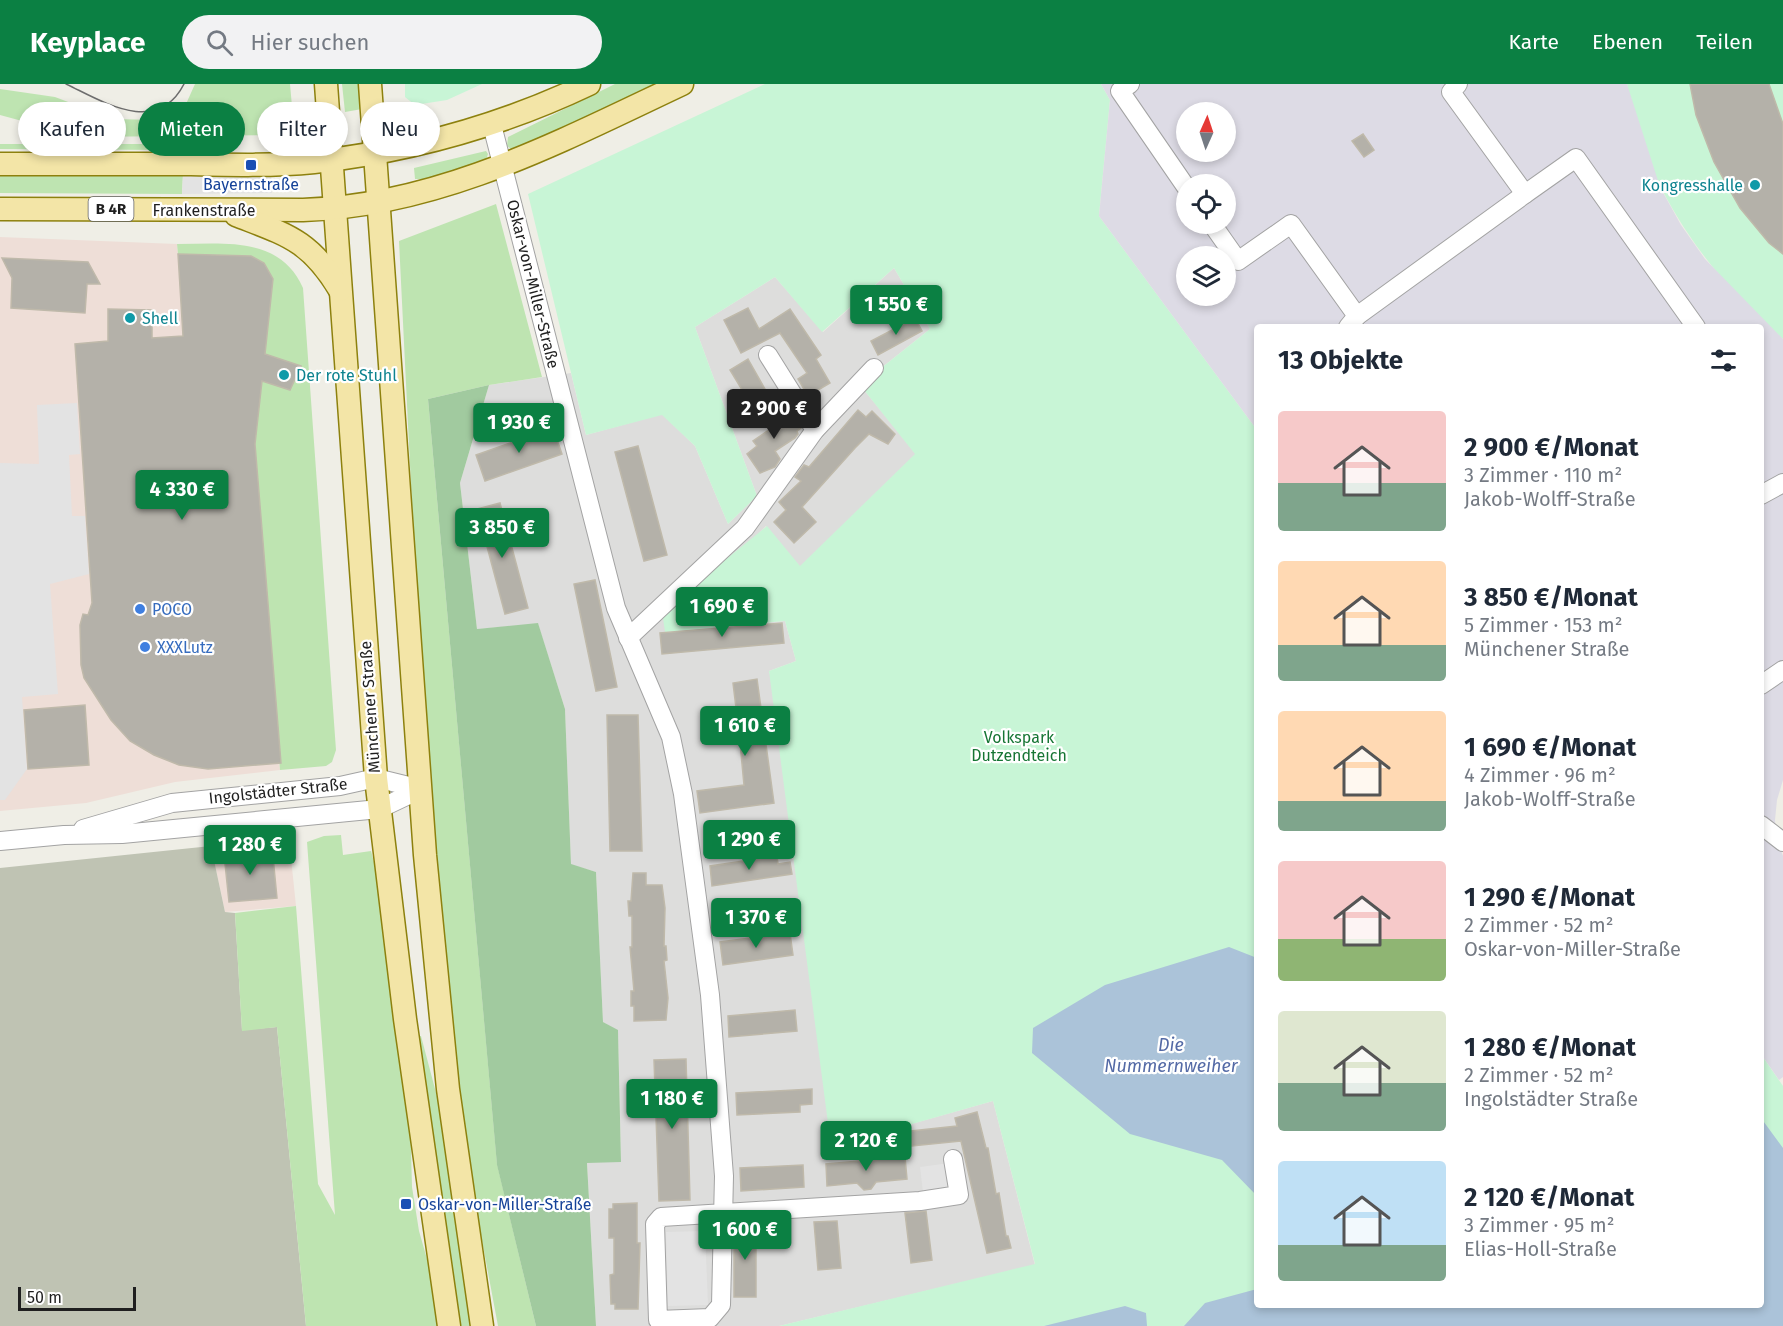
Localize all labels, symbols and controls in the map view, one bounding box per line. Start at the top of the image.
search box [182,15,602,69]
text: Keyplace [30,26,146,59]
icon: search [203,26,236,59]
text: Hier suchen [251,29,369,56]
text: Karte [1508,29,1559,55]
text: Ebenen [1592,29,1663,55]
text: Teilen [1696,29,1753,55]
chip: Kaufen [18,102,126,156]
chip: Mieten [138,102,245,156]
chip: Filter [257,102,348,156]
chip: Neu [360,102,440,156]
north arrow [1176,102,1236,162]
map controls [1176,102,1236,306]
marker: Bayernstraße [244,158,258,172]
button: locate [1176,174,1236,234]
place label: Bayernstraße [203,175,299,194]
place label: Kongresshalle [1642,176,1743,195]
marker: Kongresshalle [1748,178,1762,192]
road number: B 4R [88,197,134,221]
street label: Oskar-von-Miller-Straße [503,197,563,371]
street label: Frankenstraße [153,201,255,220]
button: layers [1176,246,1236,306]
pin: 1 550 € [841,285,951,336]
text: 1 550 € [864,292,928,316]
place label: Shell [142,309,179,328]
marker: Shell [123,311,137,325]
icon: filters [1707,344,1740,377]
text: 13 Objekte [1278,345,1403,376]
place label: Der rote Stuhl [296,366,397,385]
marker: Der rote Stuhl [277,368,291,382]
pin: 2 900 € [719,389,829,440]
text: 2 900 € [741,396,807,420]
pin: 1 930 € [464,403,574,454]
text: 1 930 € [487,410,551,434]
text: 2 900 €/Monat [1464,432,1639,463]
icon: home [1326,435,1398,507]
text: 3 Zimmer · 110 m² [1464,463,1622,487]
pin: 4 330 € [127,470,237,521]
text: 4 330 € [149,477,215,501]
text: Jakob-Wolff-Straße [1464,487,1636,511]
pin: 3 850 € [447,508,557,559]
text: 3 850 € [469,515,535,539]
text: 3 850 €/Monat [1464,582,1638,613]
icon: home [1326,585,1398,657]
pin: 1 690 € [667,587,777,638]
text: 1 690 € [690,594,754,618]
place label: POCO [152,600,192,619]
marker: POCO [133,602,147,616]
text: 5 Zimmer · 153 m² [1464,613,1623,637]
text: Münchener Straße [1464,637,1630,661]
place label: XXXLutz [157,638,213,657]
marker: XXXLutz [138,640,152,654]
street label: Münchener Straße [356,640,384,774]
pin: 1 610 € [690,706,800,757]
text: 1 610 € [714,713,776,737]
park label: Volkspark Dutzendteich [971,728,1067,765]
text: 1 690 €/Monat [1464,732,1636,763]
icon: home [1326,735,1398,807]
text: 4 Zimmer · 96 m² [1464,763,1616,787]
street label: Ingolstädter Straße [208,774,348,808]
text: Jakob-Wolff-Straße [1464,787,1636,811]
pin: 1 290 € [694,820,804,871]
pin: 1 280 € [195,825,305,876]
text: 1 290 € [717,827,781,851]
text: 1 280 € [218,832,282,856]
text: 1 290 €/Monat [1464,882,1635,913]
icon: home [1326,885,1398,957]
pin: 1 370 € [701,898,811,949]
text: 1 370 € [725,905,787,929]
text: 2 Zimmer · 52 m² [1464,913,1614,937]
text: Oskar-von-Miller-Straße [1464,937,1681,961]
text: 1 280 €/Monat [1464,1032,1636,1063]
water label: Die Nummernweiher [1104,1034,1239,1077]
icon: home [1326,1035,1398,1107]
text: 2 Zimmer · 52 m² [1464,1063,1614,1087]
pin: 1 180 € [617,1079,727,1130]
text: 1 180 € [640,1086,704,1110]
text: Ingolstädter Straße [1464,1087,1638,1111]
pin: 2 120 € [811,1121,921,1172]
text: 2 120 € [835,1128,897,1152]
text: 2 120 €/Monat [1464,1182,1634,1213]
icon: home [1326,1185,1398,1257]
place label: Oskar-von-Miller-Straße [418,1195,592,1214]
marker: Oskar-von-Miller-Straße [399,1197,413,1211]
pin: 1 600 € [690,1210,800,1261]
text: 3 Zimmer · 95 m² [1464,1213,1615,1237]
text: 1 600 € [712,1217,778,1241]
text: Elias-Holl-Straße [1464,1237,1617,1261]
scale bar [18,1284,136,1312]
text: 50 m [27,1288,62,1307]

